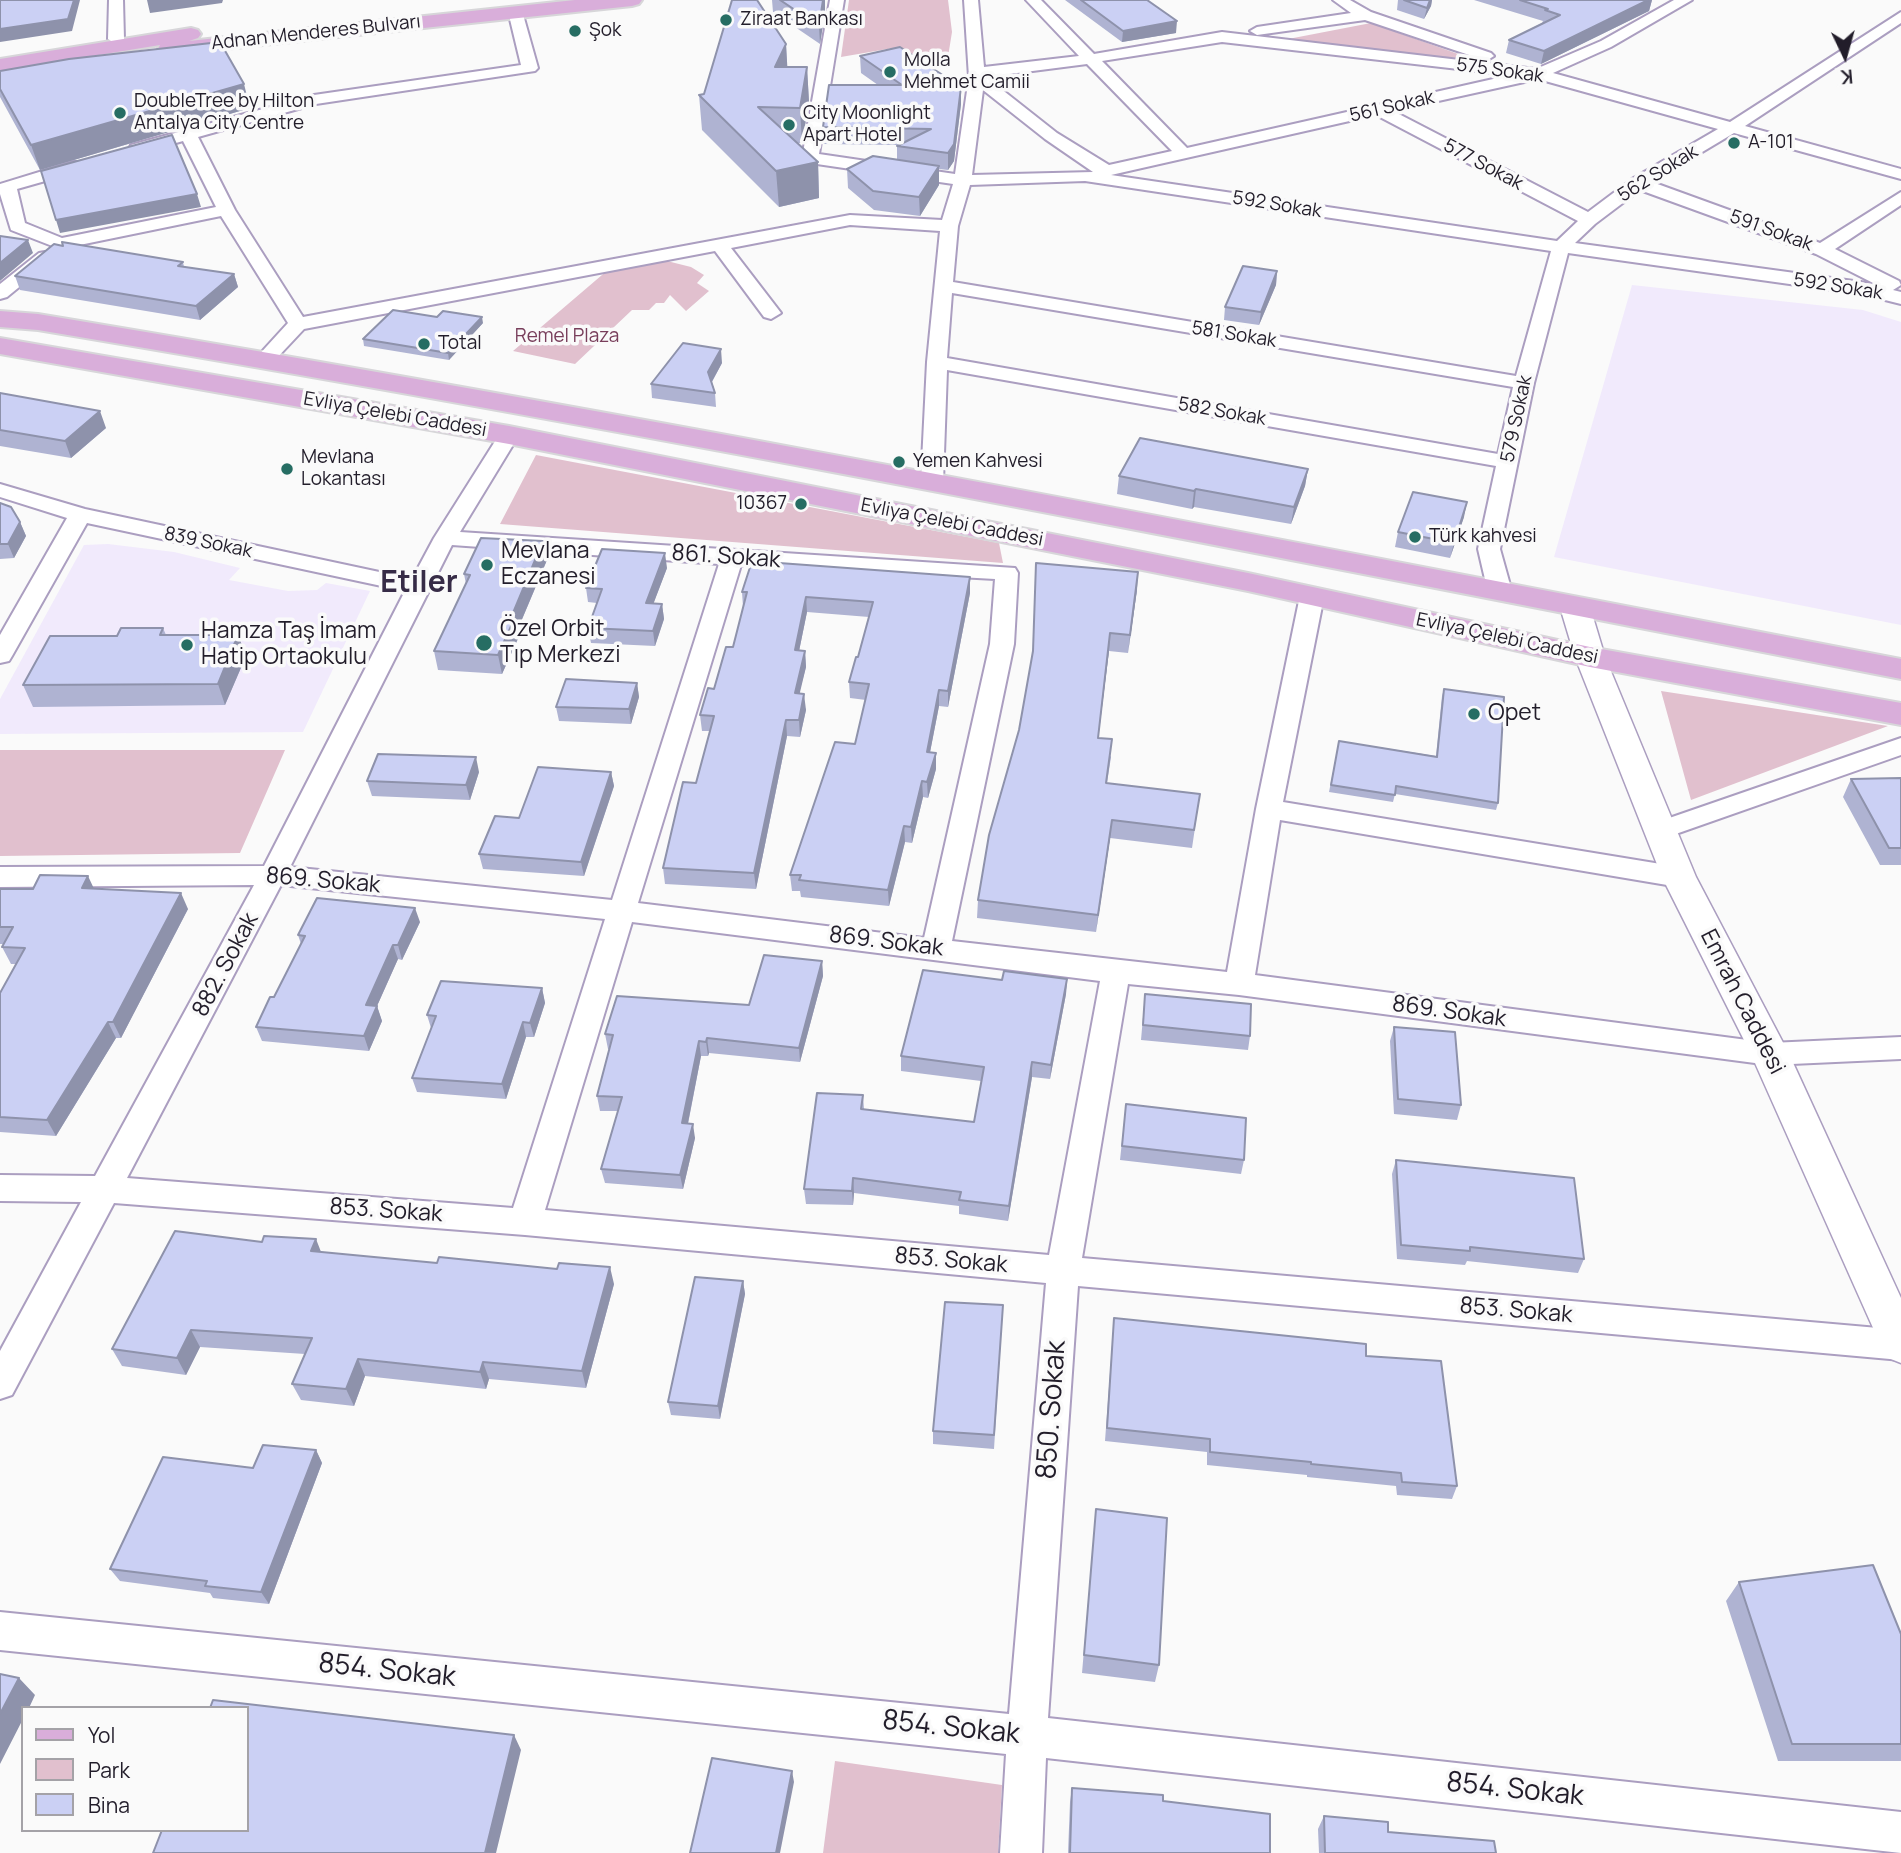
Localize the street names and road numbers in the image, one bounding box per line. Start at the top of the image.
street label: Adnan Menderes Bulvarı [210,11,422,55]
street label: 575 Sokak [1455,54,1545,88]
street label: 561 Sokak [1348,86,1436,128]
street label: 577 Sokak [1439,135,1527,195]
street label: 562 Sokak [1614,141,1702,207]
street label: 592 Sokak [1231,187,1323,223]
street label: 591 Sokak [1727,206,1815,256]
street label: 592 Sokak [1792,269,1884,305]
street label: 581 Sokak [1190,317,1278,353]
street label: 579 Sokak [1497,373,1537,465]
street label: Evliya Çelebi Caddesi [302,388,488,442]
street label: 582 Sokak [1176,393,1268,431]
street label: Evliya Çelebi Caddesi [859,494,1045,552]
street label: 839 Sokak [162,523,254,563]
street label: 861. Sokak [671,539,781,575]
street label: Evliya Çelebi Caddesi [1414,609,1600,669]
street label: 869. Sokak [265,862,381,900]
street label: 882. Sokak [187,908,265,1022]
street label: 869. Sokak [827,921,945,963]
street label: Emrah Caddesi [1694,925,1790,1079]
street label: 869. Sokak [1390,990,1508,1034]
street label: 853. Sokak [329,1193,443,1229]
street label: 853. Sokak [893,1242,1009,1280]
street label: 853. Sokak [1458,1292,1574,1330]
street label: 850. Sokak [1030,1339,1074,1481]
street label: 854. Sokak [317,1647,457,1695]
street label: 854. Sokak [881,1704,1021,1752]
street label: 854. Sokak [1445,1766,1585,1814]

